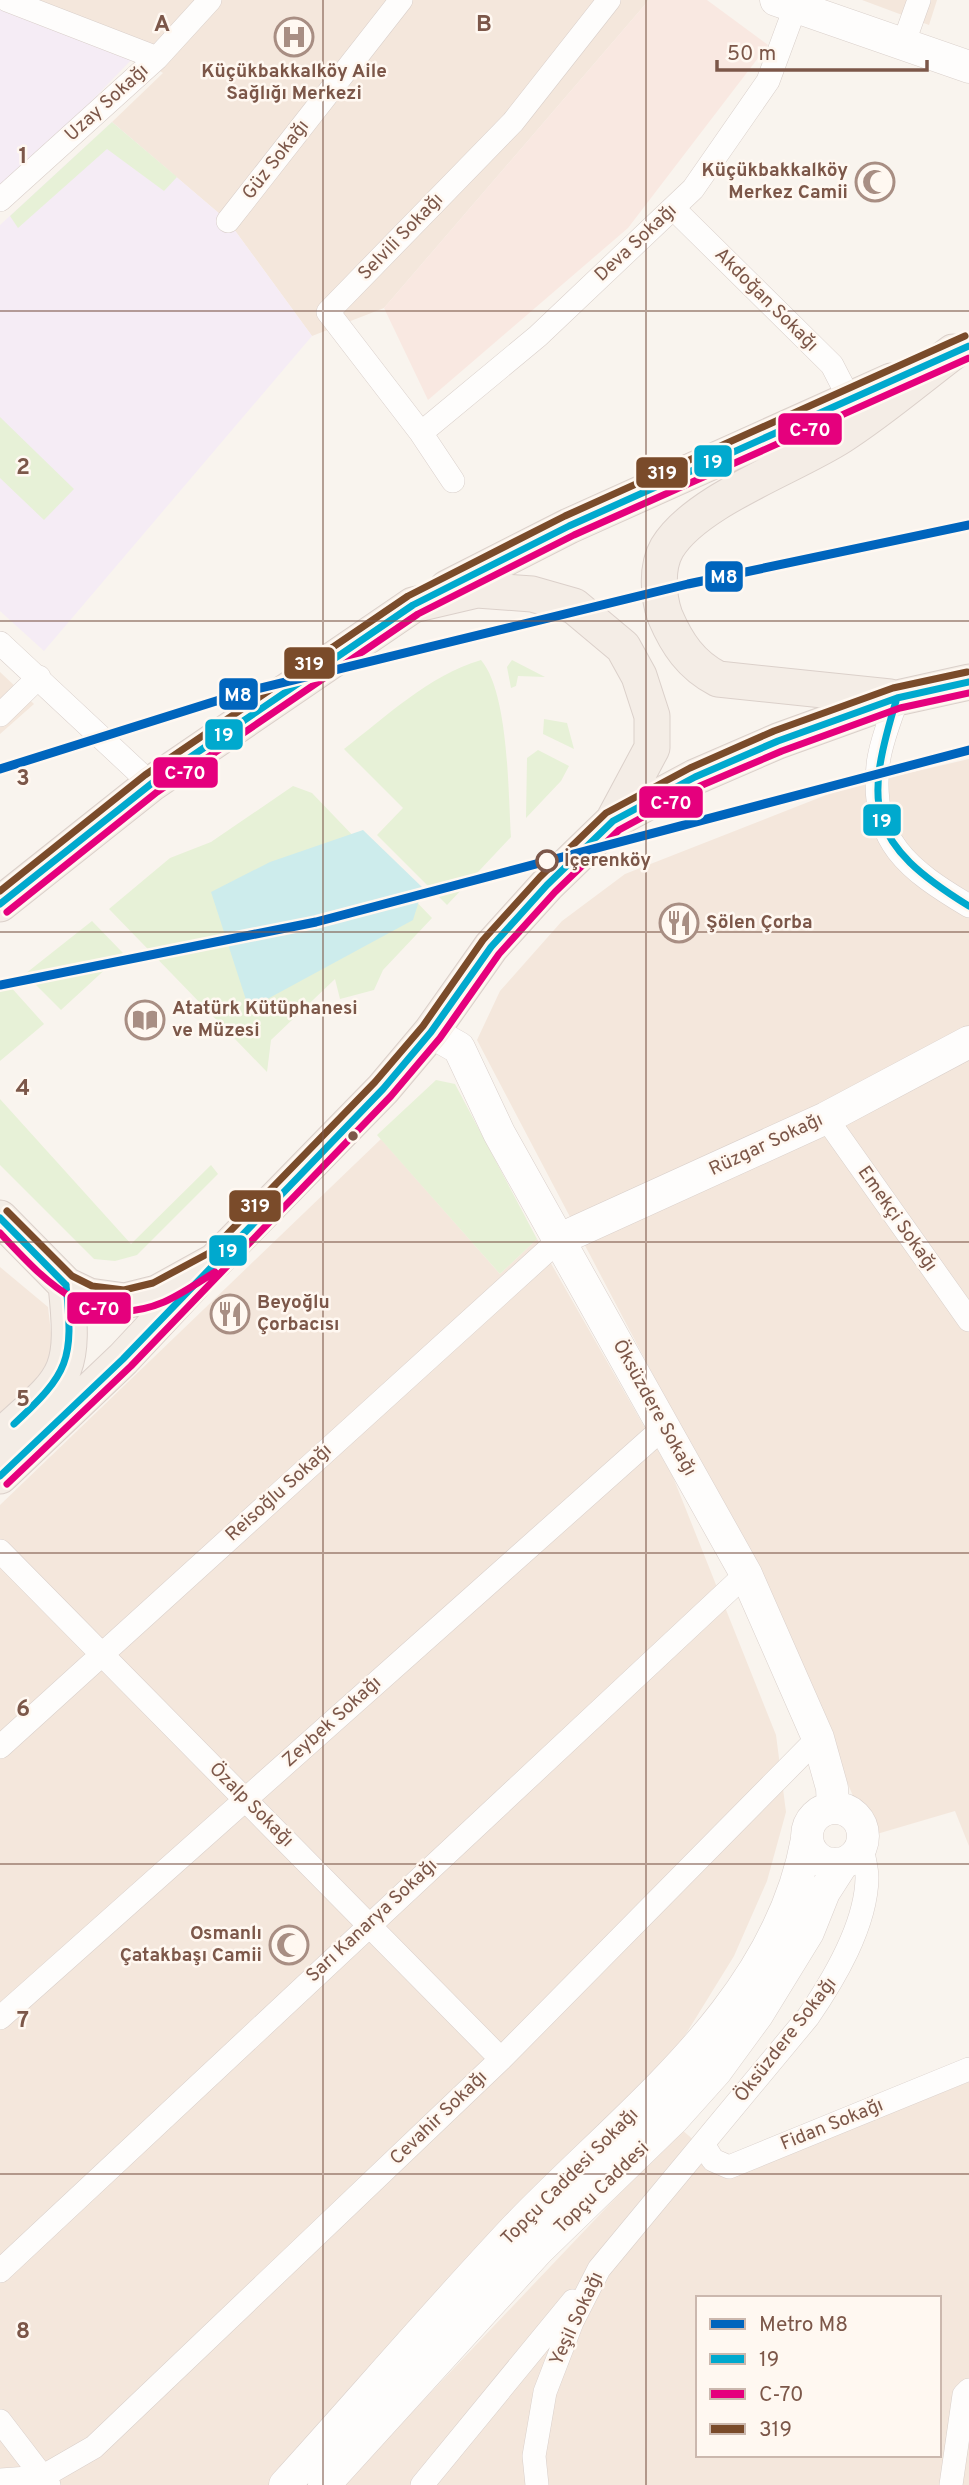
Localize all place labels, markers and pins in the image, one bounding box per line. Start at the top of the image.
hospital icon: Küçükbakkalköy Aile Sağlığı Merkezi [273,16,315,58]
place label: Küçükbakkalköy Aile Sağlığı Merkezi [201,60,387,106]
place label: Küçükbakkalköy Merkez Camii [701,159,848,205]
mosque icon: Küçükbakkalköy Merkez Camii [854,161,896,203]
place label: İçerenköy [564,848,651,873]
marker: İçerenköy [536,850,558,872]
restaurant icon: Şölen Çorba [658,902,700,944]
place label: Şölen Çorba [706,911,813,935]
place label: Atatürk Kütüphanesi ve Müzesi [172,997,358,1043]
library icon: Atatürk Kütüphanesi ve Müzesi [124,999,166,1041]
unlabelled marker [346,1129,360,1143]
place label: Beyoğlu Çorbacısı [257,1291,340,1337]
restaurant icon: Beyoğlu Çorbacısı [209,1293,251,1335]
place label: Osmanlı Çatakbaşı Camii [120,1922,262,1968]
mosque icon: Osmanlı Çatakbaşı Camii [268,1924,310,1966]

